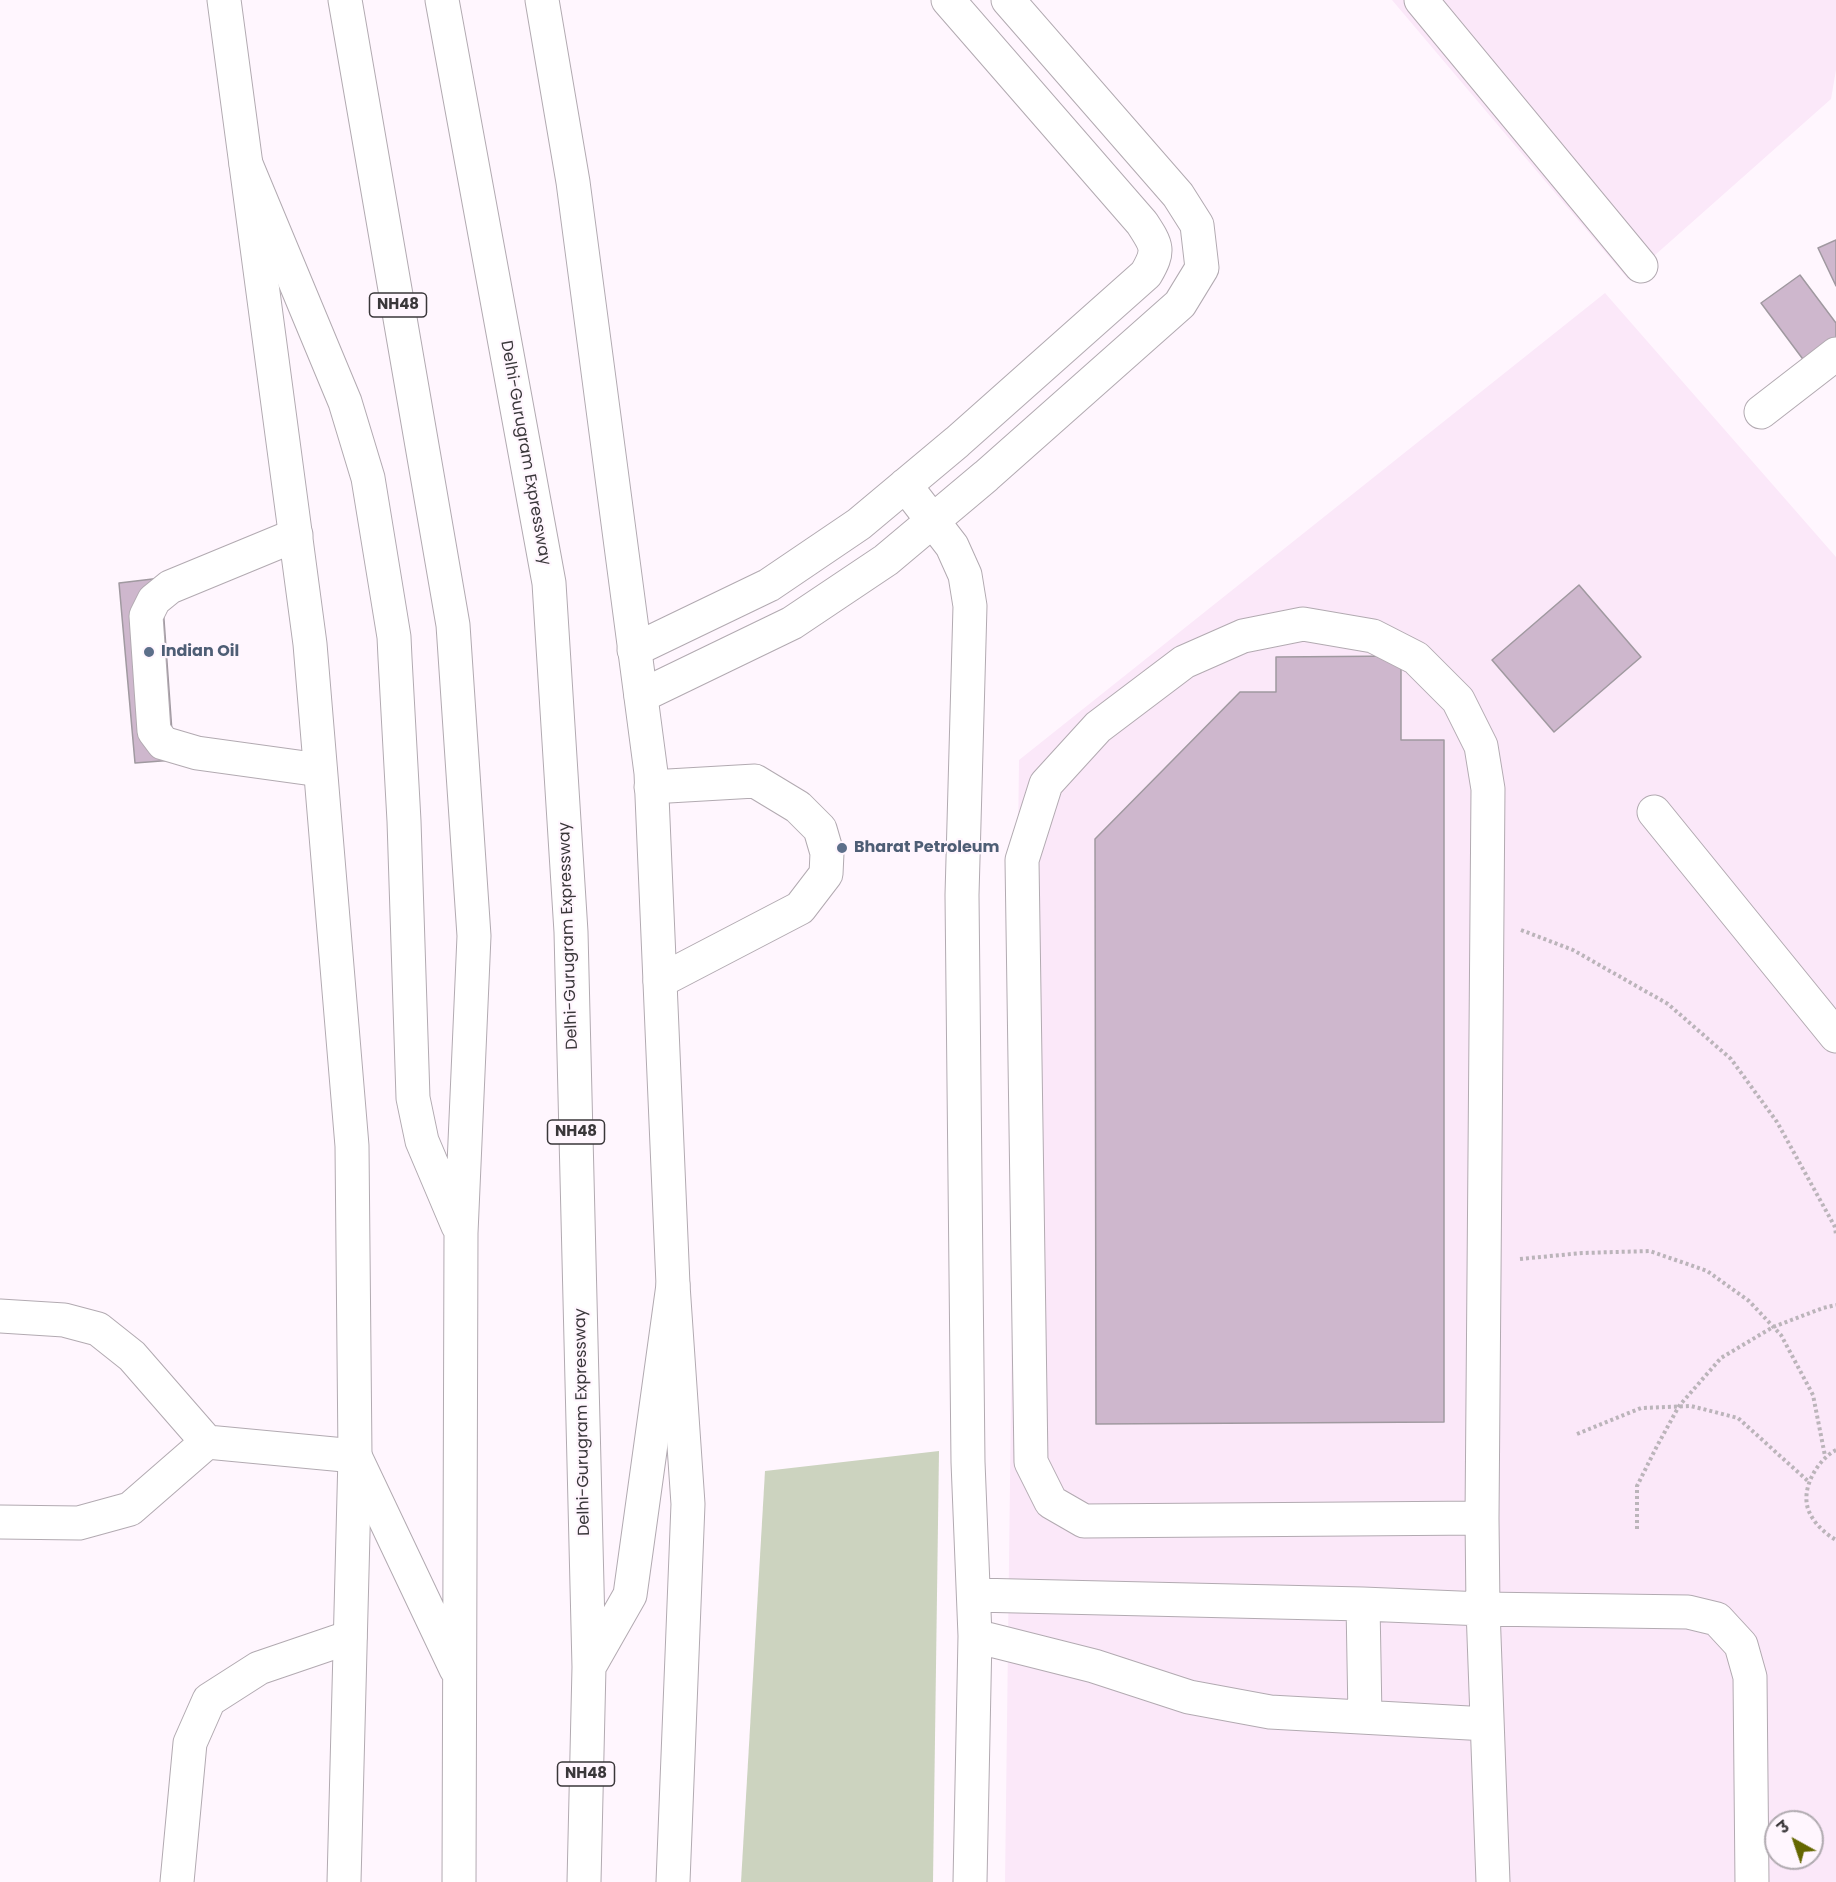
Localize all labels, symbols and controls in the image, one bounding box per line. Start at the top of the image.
road number: NH48 [370,293,426,317]
street label: Delhi-Gurugram Expressway [496,339,554,567]
place label: Indian Oil [161,642,239,662]
marker: Indian Oil [142,645,156,659]
street label: Delhi-Gurugram Expressway [555,822,583,1050]
place label: Bharat Petroleum [854,838,999,858]
marker: Bharat Petroleum [835,841,849,855]
road number: NH48 [548,1120,604,1144]
street label: Delhi-Gurugram Expressway [571,1308,595,1536]
road number: NH48 [558,1762,614,1786]
north arrow [1764,1810,1824,1870]
text: उ [1773,1816,1794,1839]

